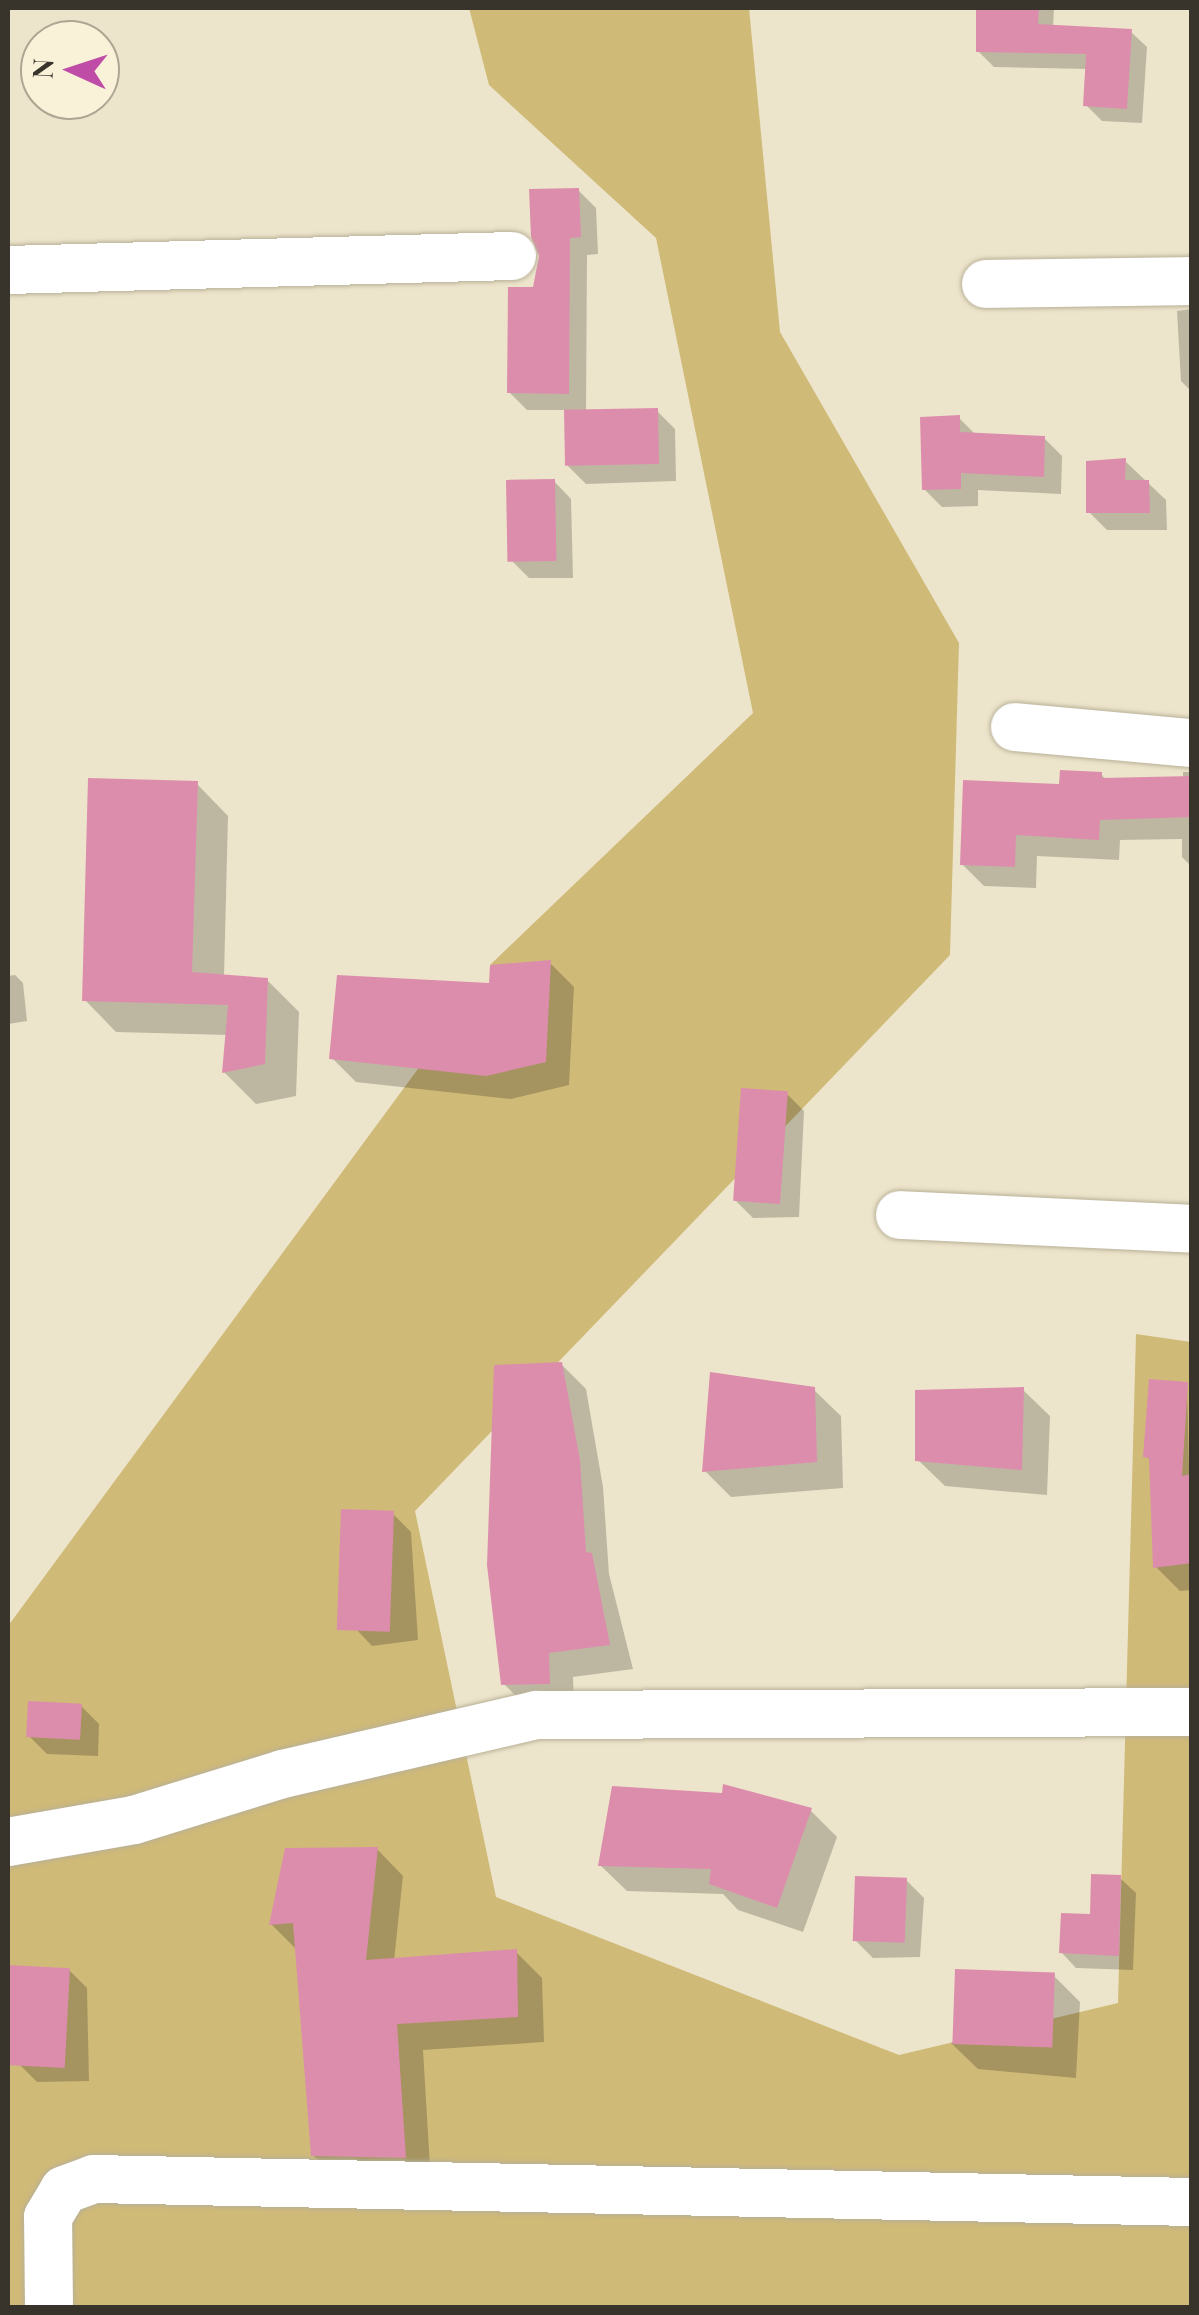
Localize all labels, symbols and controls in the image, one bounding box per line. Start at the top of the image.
north arrow [20,20,120,120]
text: N [23,57,61,80]

